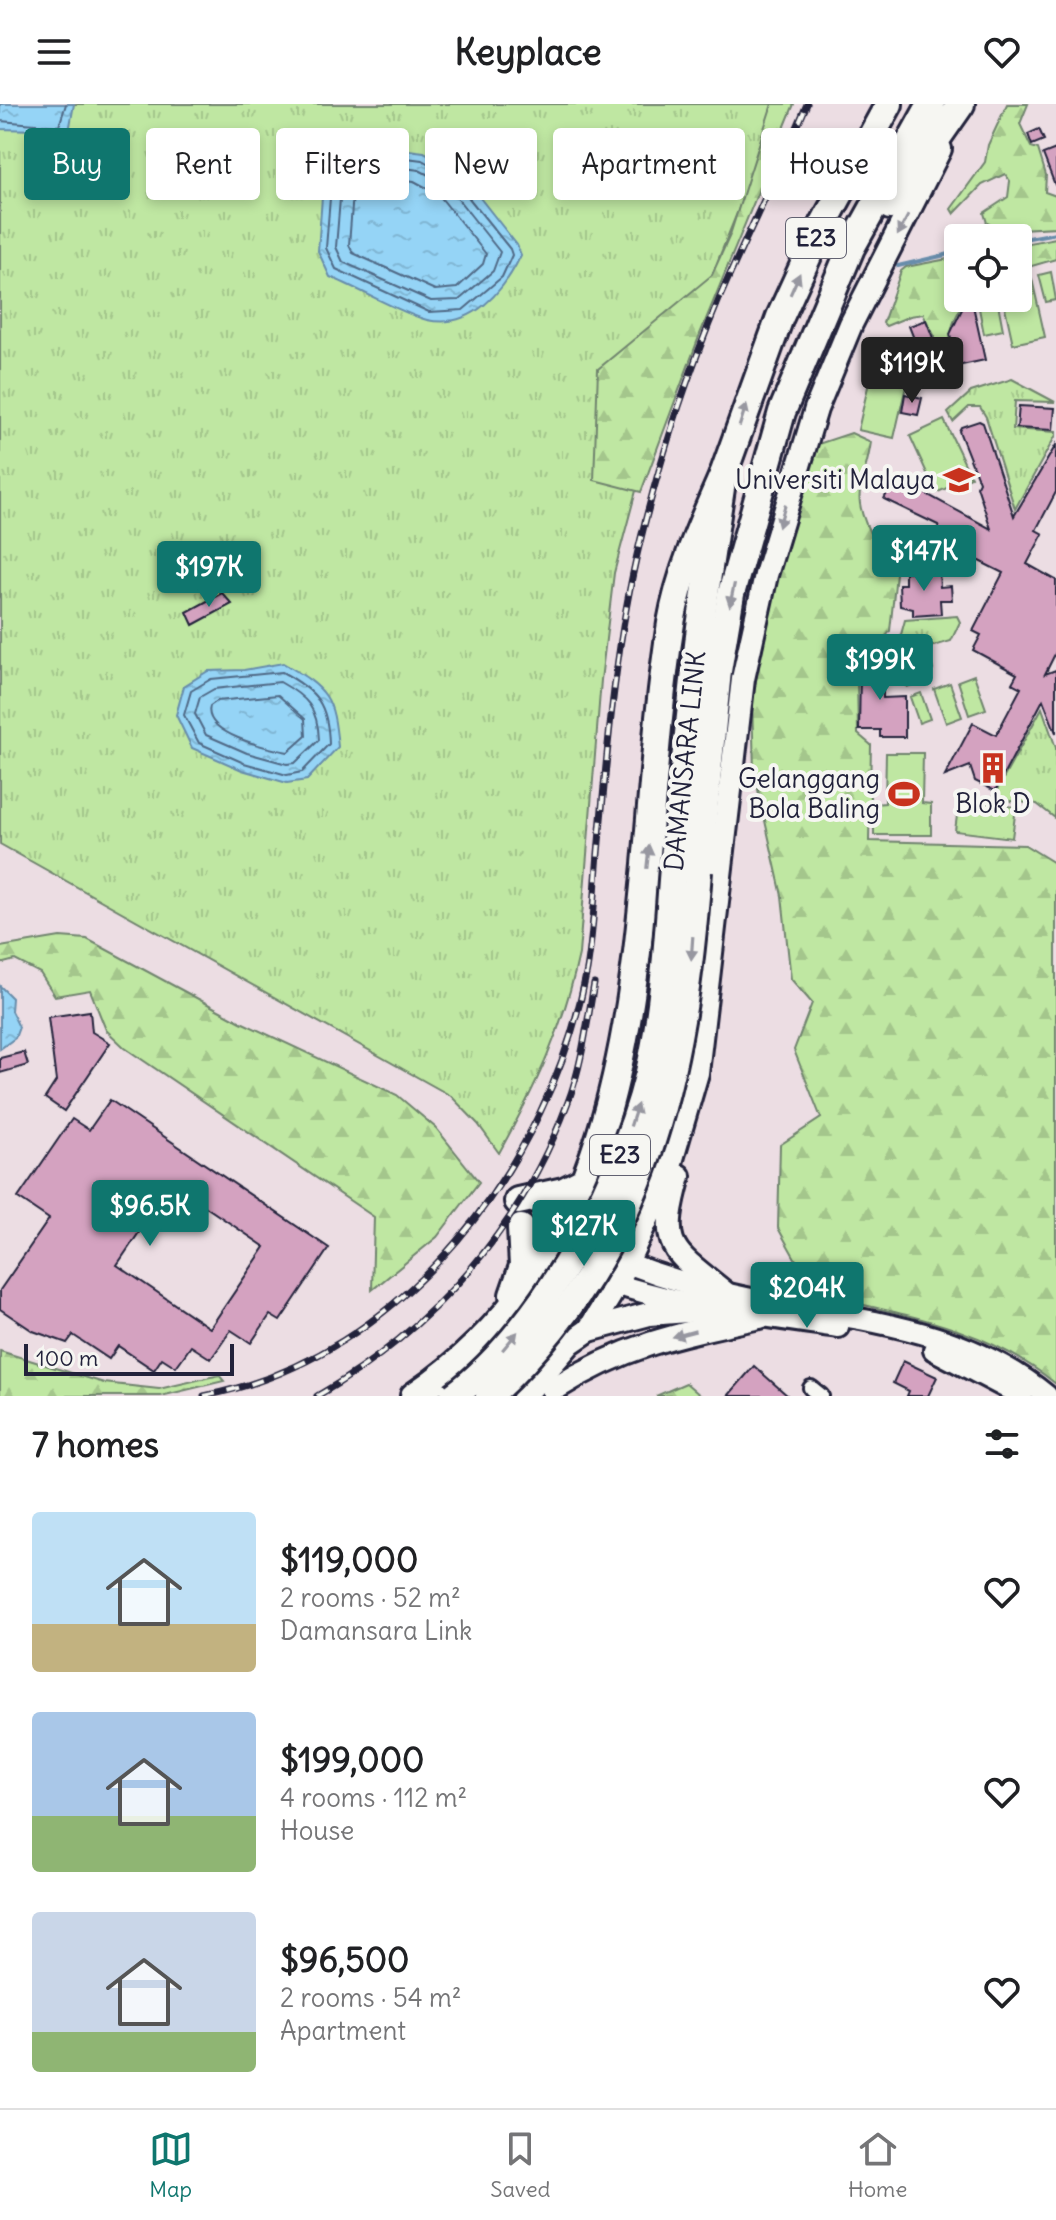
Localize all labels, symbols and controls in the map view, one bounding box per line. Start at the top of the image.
icon: menu [32,30,76,74]
text: Keyplace [454,30,602,75]
icon: heart [980,30,1024,74]
chip: Buy [24,128,130,200]
chip: Rent [146,128,260,200]
chip: Filters [276,128,409,200]
chip: New [425,128,537,200]
chip: Apartment [553,128,745,200]
chip: House [761,128,897,200]
one-way arrow [897,213,910,236]
road number: E23 [786,218,846,258]
map controls [944,224,1032,312]
button: locate [944,224,1032,312]
one-way arrow [788,272,802,295]
pin: $119K [856,337,968,405]
text: $119K [879,346,945,379]
one-way arrow [738,403,750,427]
place label: Universiti Malaya [735,463,935,496]
school or university icon: Universiti Malaya [942,463,976,497]
one-way arrow [776,503,788,528]
pin: $147K [868,525,980,593]
text: $147K [890,534,958,567]
pin: $197K [153,541,265,609]
text: $197K [175,550,243,583]
one-way arrow [725,582,738,607]
pin: $199K [824,634,936,702]
text: $199K [845,643,915,676]
street label: DAMANSARA LINK [657,649,712,873]
building icon: Blok D [976,751,1010,785]
place label: Gelanggang Bola Baling [738,762,880,825]
sports icon: Gelanggang Bola Baling [887,777,921,811]
place label: Blok D [955,787,1031,820]
one-way arrow [642,845,655,870]
one-way arrow [685,936,698,961]
one-way arrow [629,1103,641,1127]
road number: E23 [590,1135,650,1175]
pin: $96.5K [85,1180,215,1248]
text: $96.5K [110,1189,190,1222]
pin: $127K [528,1200,640,1268]
text: $127K [550,1209,618,1242]
pin: $204K [751,1262,863,1330]
text: $204K [769,1271,845,1304]
one-way arrow [672,1329,697,1341]
one-way arrow [501,1331,517,1351]
scale bar [24,1340,234,1376]
text: 100 m [36,1344,98,1372]
icon: filters [980,1422,1024,1466]
text: 7 homes [32,1423,159,1466]
text: $119,000 [280,1538,418,1581]
icon: home [96,1544,192,1640]
icon: heart [980,1570,1024,1614]
text: 2 rooms · 52 m² [280,1581,461,1614]
text: Damansara Link [280,1614,472,1647]
text: $199,000 [280,1738,424,1781]
icon: home [96,1744,192,1840]
icon: heart [980,1770,1024,1814]
text: 4 rooms · 112 m² [280,1781,467,1814]
text: House [280,1814,354,1847]
text: $96,500 [280,1938,409,1981]
icon: home [96,1944,192,2040]
icon: heart [980,1970,1024,2014]
text: 2 rooms · 54 m² [280,1981,462,2014]
text: Apartment [280,2014,406,2047]
tab: Map [149,2127,193,2203]
tab: Saved [490,2127,550,2203]
tab: Home [848,2127,907,2203]

